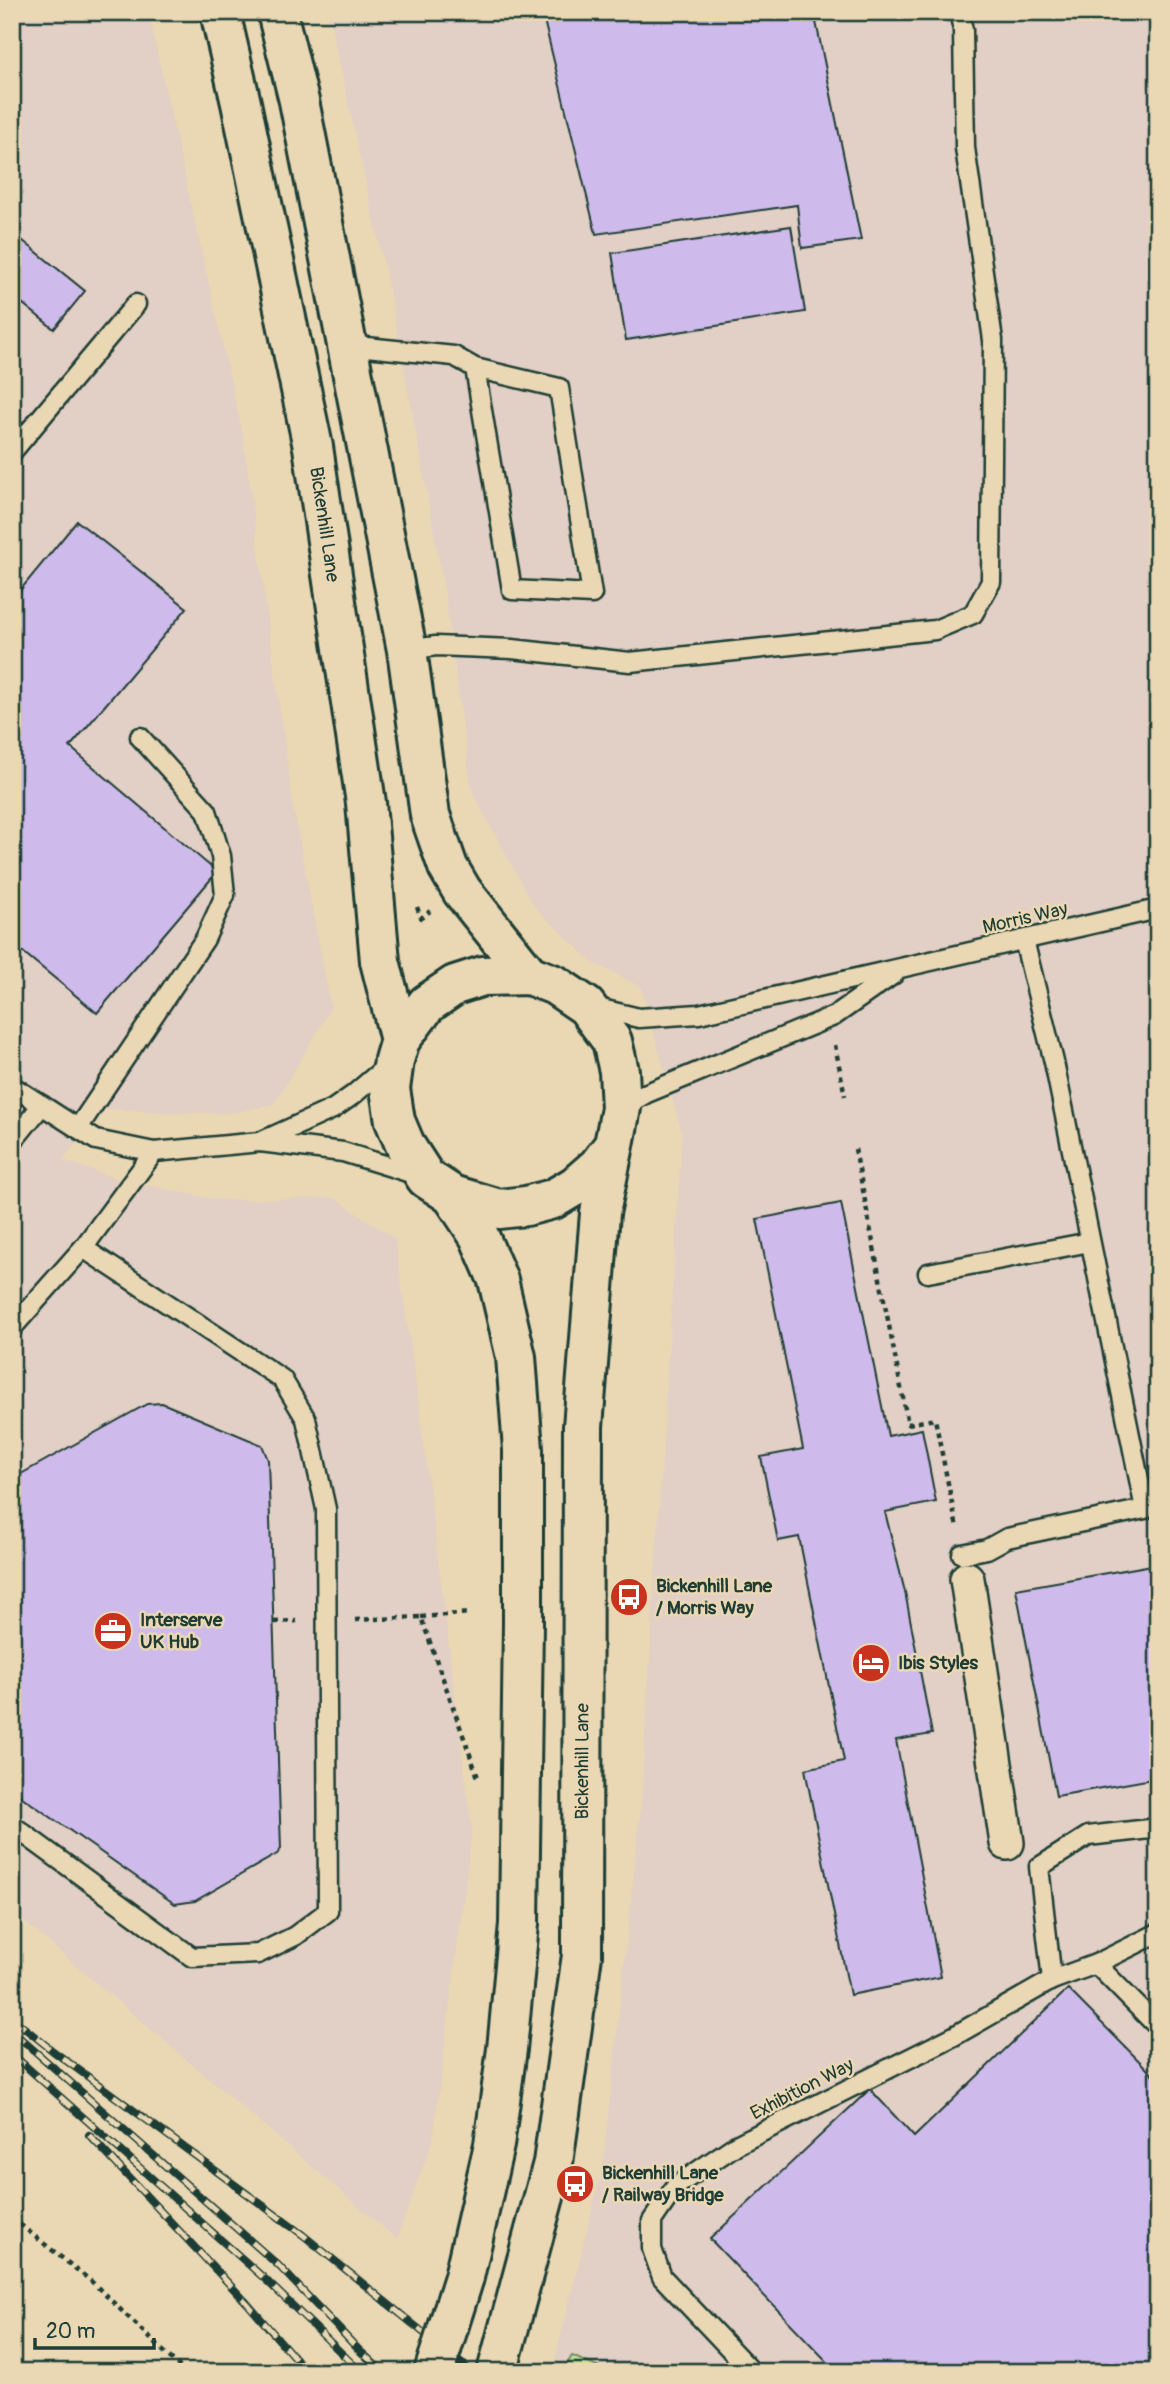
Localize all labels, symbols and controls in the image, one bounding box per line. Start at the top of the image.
street label: Bickenhill Lane [304,465,345,584]
street label: Morris Way [980,897,1070,939]
place label: Bickenhill Lane / Morris Way [656,1574,773,1620]
bus stop icon: Bickenhill Lane / Morris Way [608,1576,650,1618]
place label: Interserve UK Hub [140,1608,223,1654]
office icon: Interserve UK Hub [92,1610,134,1652]
hotel icon: Ibis Styles [850,1642,892,1684]
place label: Ibis Styles [898,1651,978,1675]
street label: Bickenhill Lane [570,1703,594,1820]
street label: Exhibition Way [746,2053,858,2125]
place label: Bickenhill Lane / Railway Bridge [602,2161,724,2207]
bus stop icon: Bickenhill Lane / Railway Bridge [554,2163,596,2205]
scale bar [35,2307,154,2351]
text: 20 m [46,2318,95,2345]

